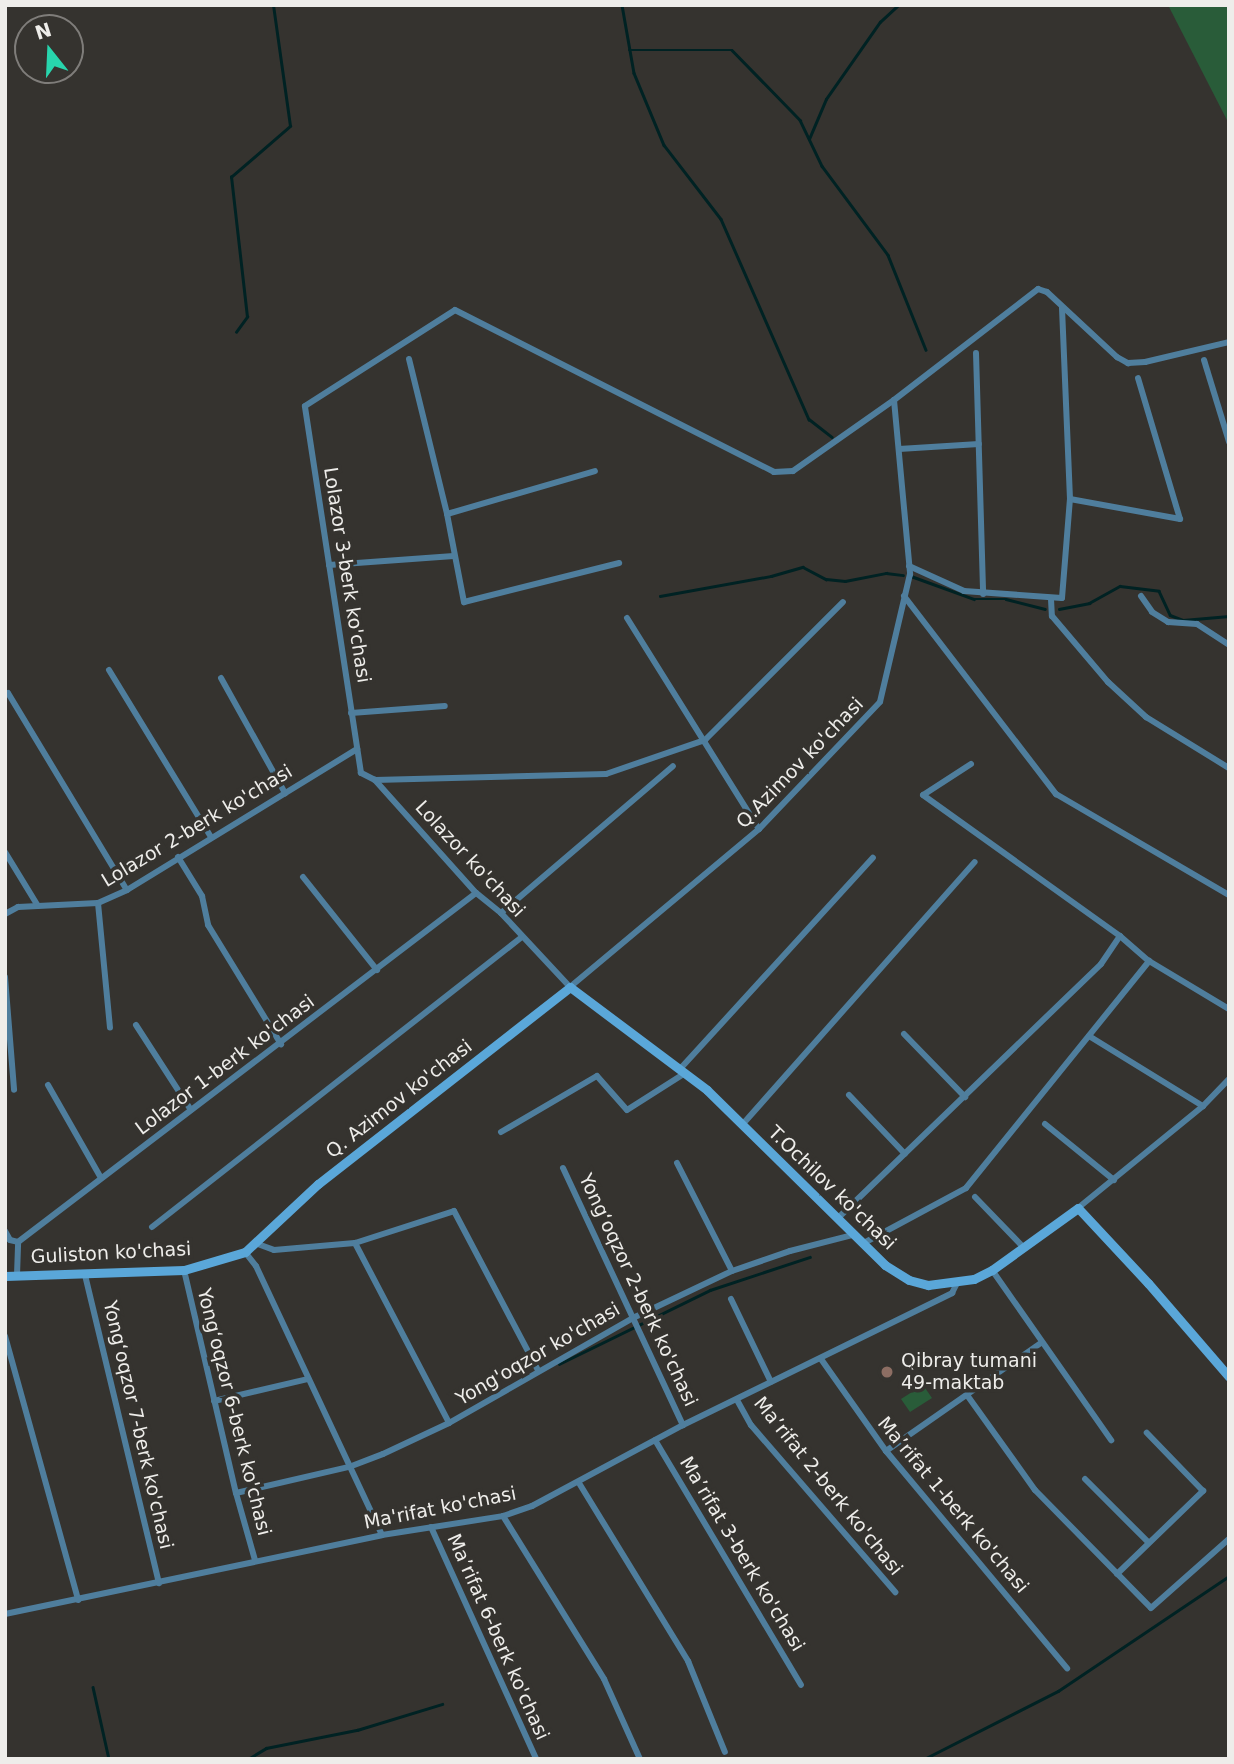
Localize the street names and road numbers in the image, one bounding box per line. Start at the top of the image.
street label: Lolazor 3-berk ko'chasi [319,465,375,685]
street label: Q.Azimov ko'chasi [732,693,868,833]
street label: Lolazor 2-berk ko'chasi [98,760,296,892]
street label: Lolazor ko'chasi [410,796,530,922]
street label: Lolazor 1-berk ko'chasi [131,990,319,1140]
street label: Q. Azimov ko'chasi [321,1035,477,1163]
street label: T.Ochilov ko'chasi [763,1121,901,1255]
street label: Yong‘oqzor 2-berk ko'chasi [574,1170,702,1410]
street label: Guliston ko'chasi [30,1237,192,1269]
street label: Yong‘oqzor 6-berk ko'chasi [192,1286,276,1538]
street label: Yong'oqzor ko'chasi [452,1298,624,1410]
street label: Yong‘oqzor 7-berk ko'chasi [98,1299,178,1551]
street label: Ma’rifat 2-berk ko'chasi [749,1392,907,1580]
street label: Ma’rifat 1-berk ko'chasi [873,1412,1033,1598]
street label: Ma’rifat 3-berk ko'chasi [675,1453,809,1655]
street label: Ma'rifat ko'chasi [362,1482,518,1534]
street label: Ma’rifat 6-berk ko'chasi [442,1530,554,1744]

